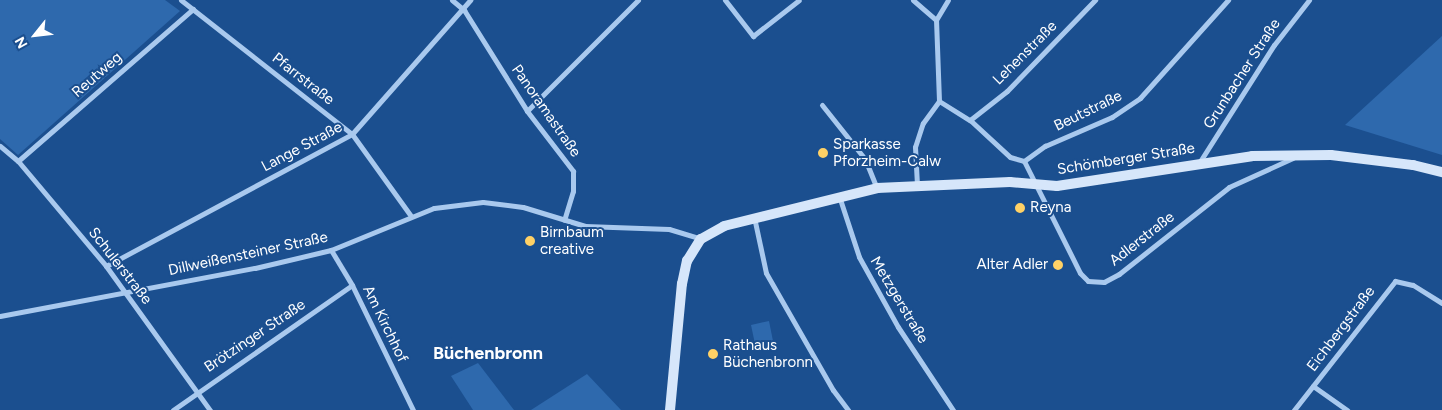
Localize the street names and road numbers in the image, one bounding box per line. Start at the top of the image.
street label: Grunbacher Straße [1200,16,1284,132]
street label: Lehenstraße [989,17,1061,89]
street label: Reutweg [68,48,126,102]
street label: Pfarrstraße [268,49,338,109]
street label: Panoramastraße [508,61,584,161]
street label: Beutstraße [1051,87,1125,135]
street label: Lange Straße [259,118,345,176]
street label: Schömberger Straße [1056,139,1196,179]
street label: Adlerstraße [1106,208,1178,270]
street label: Schulerstraße [84,224,156,308]
street label: Dillweißensteiner Straße [167,228,329,280]
street label: Metzgerstraße [866,253,932,347]
street label: Am Kirchhof [359,283,411,365]
street label: Eichbergstraße [1303,283,1379,375]
street label: Brötzinger Straße [201,296,309,376]

